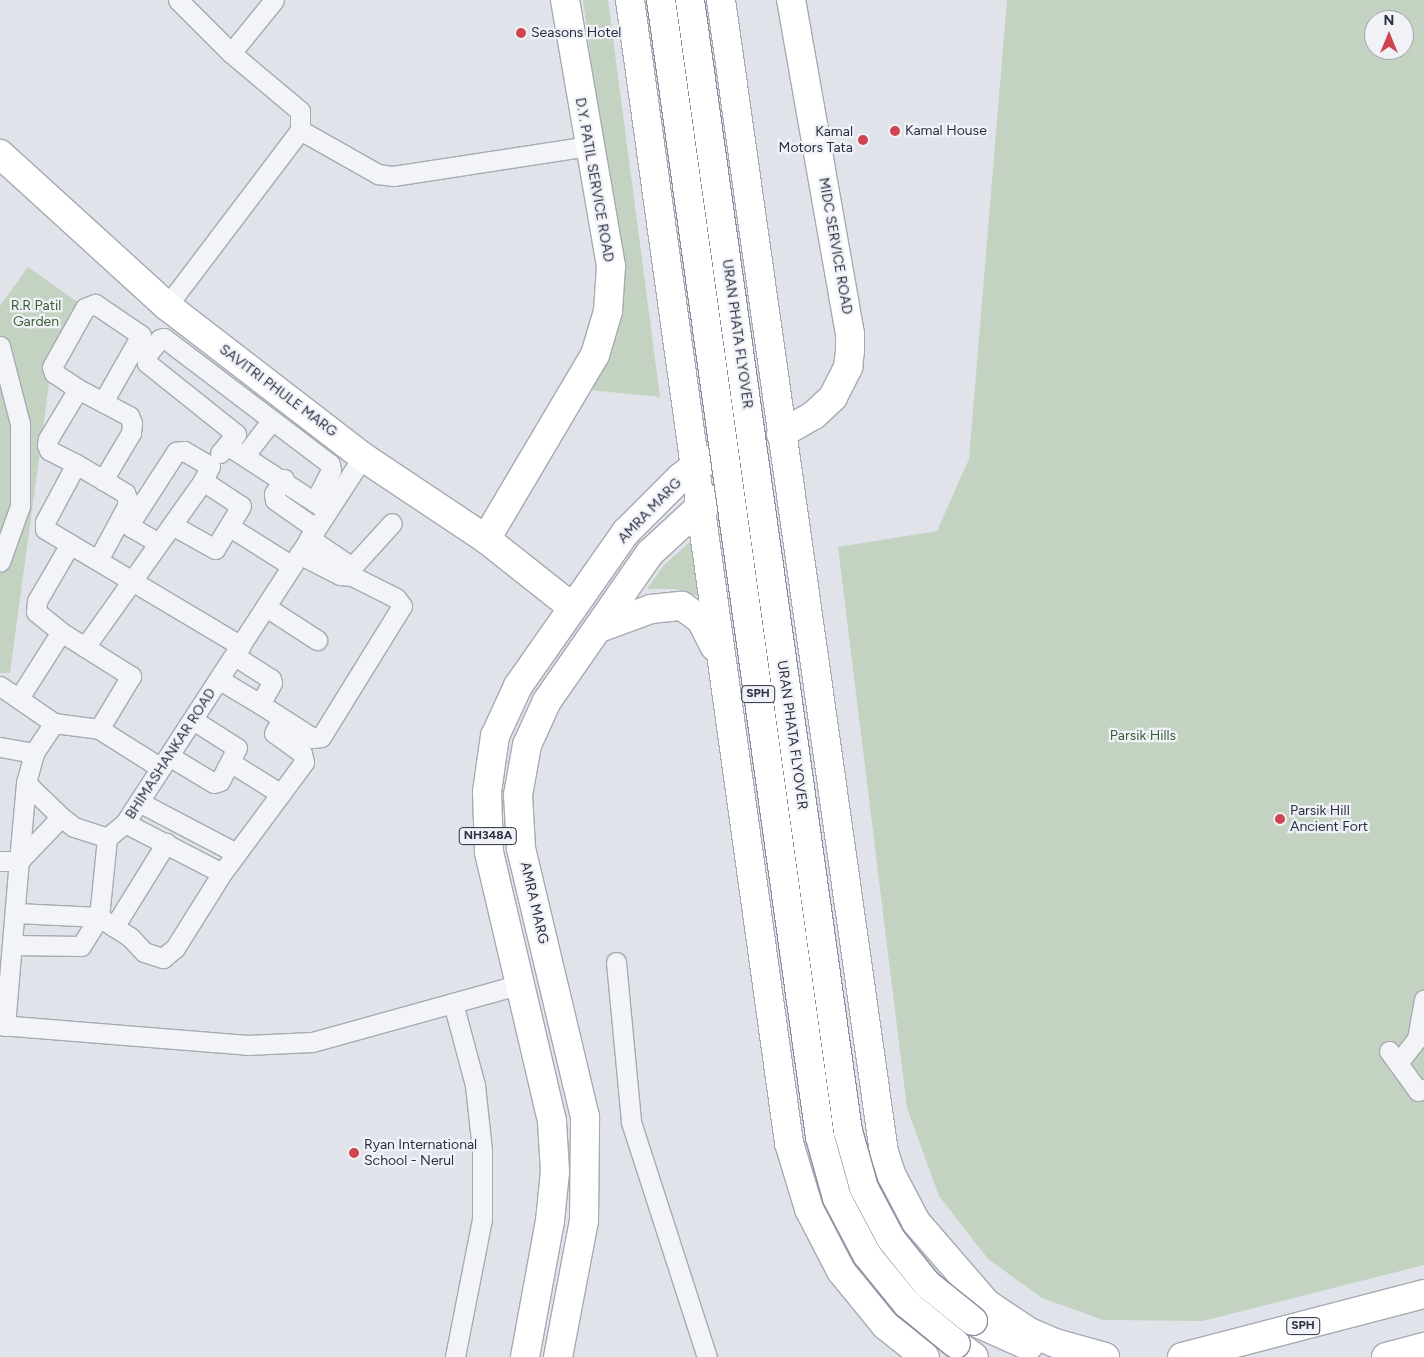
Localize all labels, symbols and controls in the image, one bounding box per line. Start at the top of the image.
north arrow [1364,10,1414,60]
text: N [1384,12,1394,29]
place label: Seasons Hotel [531,25,621,41]
marker: Seasons Hotel [515,27,527,39]
street label: D.Y. PATIL SERVICE ROAD [571,96,617,264]
place label: Kamal House [905,123,987,139]
place label: Kamal Motors Tata [779,124,853,156]
marker: Kamal House [889,125,901,137]
marker: Kamal Motors Tata [857,134,869,146]
street label: MIDC SERVICE ROAD [815,176,855,316]
street label: URAN PHATA FLYOVER [718,258,756,410]
park label: R.R Patil Garden [11,298,61,331]
street label: SAVITRI PHULE MARG [216,341,340,441]
street label: AMRA MARG [615,475,685,547]
street label: URAN PHATA FLYOVER [773,659,811,811]
road number: SPH [740,684,776,704]
street label: BHIMASHANKAR ROAD [122,685,220,823]
park label: Parsik Hills [1110,728,1176,744]
place label: Parsik Hill Ancient Fort [1290,803,1368,836]
marker: Parsik Hill Ancient Fort [1274,813,1286,825]
road number: NH348A [458,826,518,846]
street label: AMRA MARG [516,860,552,946]
place label: Ryan International School - Nerul [364,1137,477,1170]
marker: Ryan International School - Nerul [348,1147,360,1159]
road number: SPH [1286,1316,1320,1335]

